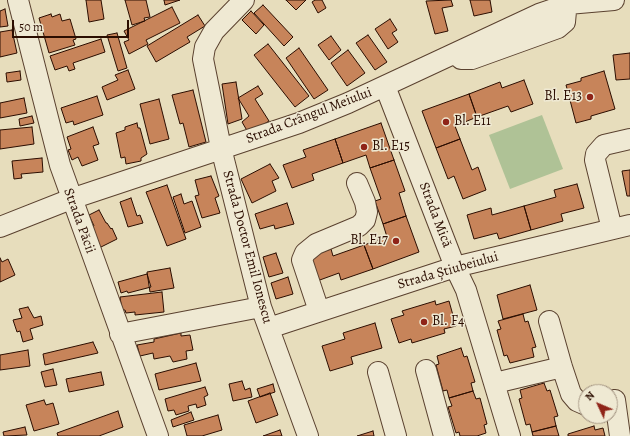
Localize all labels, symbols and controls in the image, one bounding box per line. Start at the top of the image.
scale bar [14,12,131,38]
text: 50 m [19,19,43,35]
street label: Strada Crângul Meiului [244,84,374,148]
place label: Bl. E13 [544,89,582,105]
marker: Bl. E13 [585,92,595,102]
place label: Bl. E11 [454,114,491,130]
marker: Bl. E11 [441,117,451,127]
place label: Bl. E15 [372,139,410,155]
marker: Bl. E15 [359,142,369,152]
street label: Strada Doctor Emil Ionescu [218,169,276,325]
street label: Strada Mică [415,180,455,250]
street label: Strada Păcii [59,186,99,256]
place label: Bl. E17 [350,233,388,249]
marker: Bl. E17 [391,236,401,246]
street label: Strada Știubeiului [396,249,500,293]
place label: Bl. F4 [432,314,464,330]
marker: Bl. F4 [419,317,429,327]
north arrow [578,384,618,424]
text: N [582,388,598,404]

